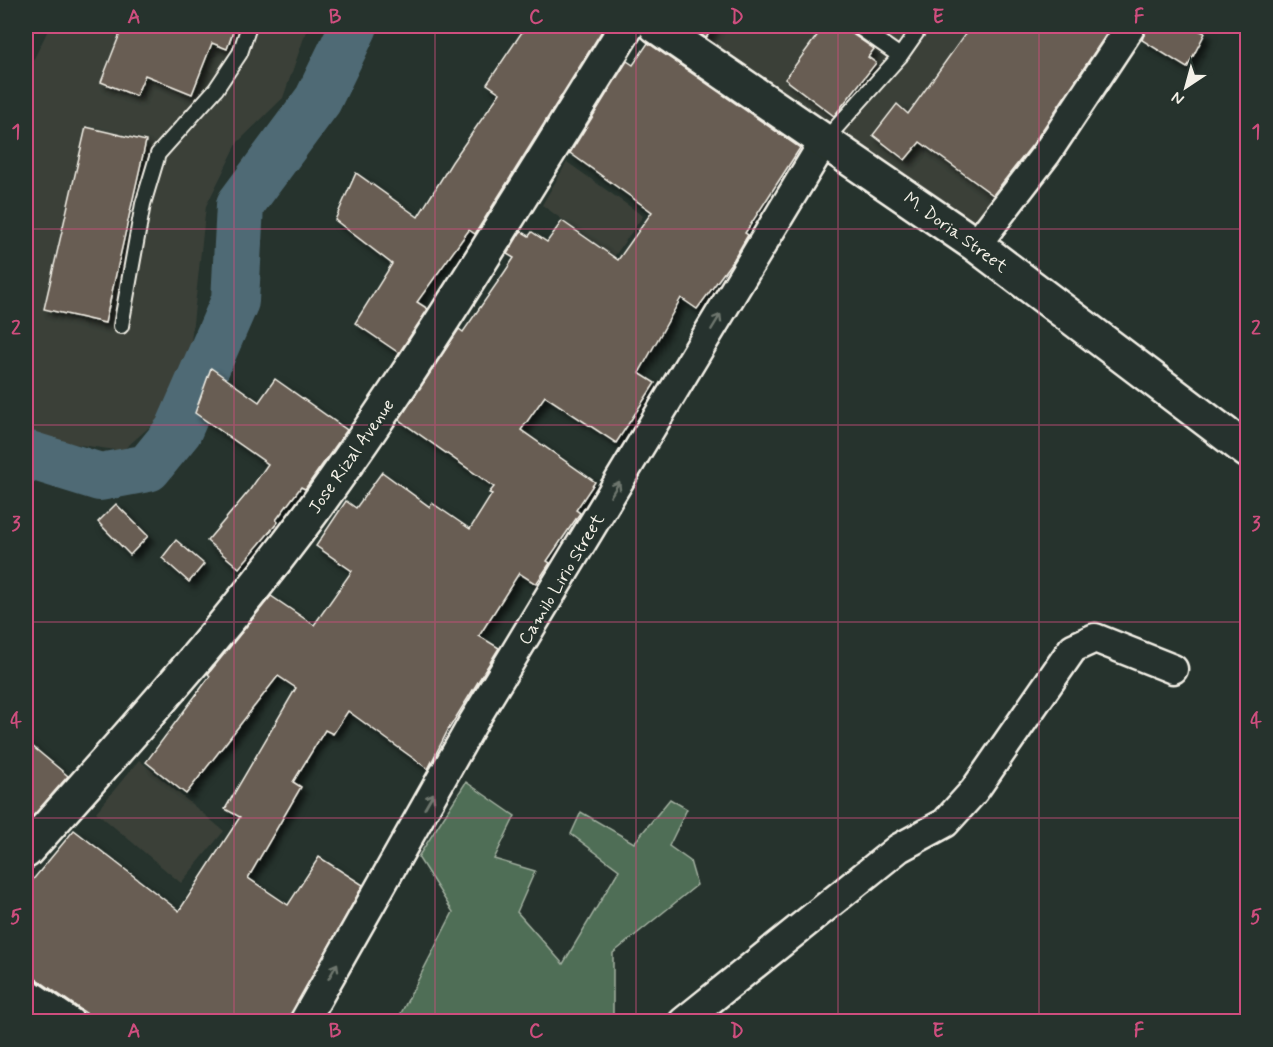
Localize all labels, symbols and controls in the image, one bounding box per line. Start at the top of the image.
text: A [127,4,141,31]
text: B [329,4,342,31]
text: C [529,4,544,31]
text: D [730,4,744,31]
text: E [932,4,944,31]
text: F [1134,4,1145,31]
north arrow [1156,57,1216,117]
text: N [1168,86,1189,110]
text: 1 [12,119,20,146]
text: 1 [1252,119,1260,146]
street label: M. Doria Street [898,187,1013,279]
one-way arrow [710,314,722,331]
text: 2 [11,315,21,342]
text: 2 [1251,315,1261,342]
street label: Jose Rizal Avenue [303,394,400,519]
one-way arrow [609,481,621,498]
street label: Camilo Lirio Street [513,509,611,650]
text: 3 [11,511,21,538]
text: 3 [1251,511,1261,538]
text: 4 [10,708,22,735]
text: 4 [1250,708,1262,735]
one-way arrow [423,793,435,810]
text: 5 [10,904,22,931]
text: 5 [1250,904,1262,931]
one-way arrow [327,963,339,980]
text: A [127,1018,141,1045]
text: B [329,1018,342,1045]
text: C [529,1018,544,1045]
text: D [730,1018,744,1045]
text: E [932,1018,944,1045]
text: F [1134,1018,1145,1045]

